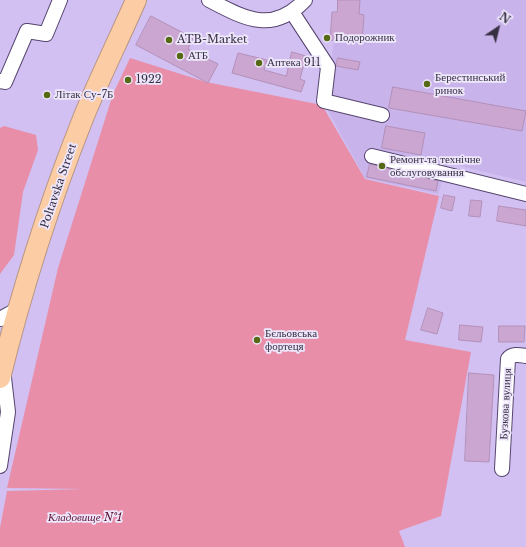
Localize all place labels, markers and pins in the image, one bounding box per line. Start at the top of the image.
place label: Подорожник [335,31,395,45]
place label: ATB-Market [177,33,247,47]
marker: Подорожник [322,33,332,43]
marker: ATB-Market [164,35,174,45]
place label: АТБ [188,49,208,63]
marker: АТБ [175,51,185,61]
place label: Аптека 911 [267,56,321,70]
marker: Аптека 911 [254,58,264,68]
place label: Берестинський ринок [435,71,505,97]
place label: 1922 [136,73,162,87]
marker: 1922 [123,75,133,85]
marker: Берестинський ринок [422,79,432,89]
place label: Літак Су-7Б [55,88,113,102]
marker: Літак Су-7Б [42,90,52,100]
place label: Ремонт та технічне обслуговування [390,153,480,179]
marker: Ремонт та технічне обслуговування [377,161,387,171]
place label: Бєльовська фортеця [265,327,317,353]
marker: Бєльовська фортеця [252,335,262,345]

